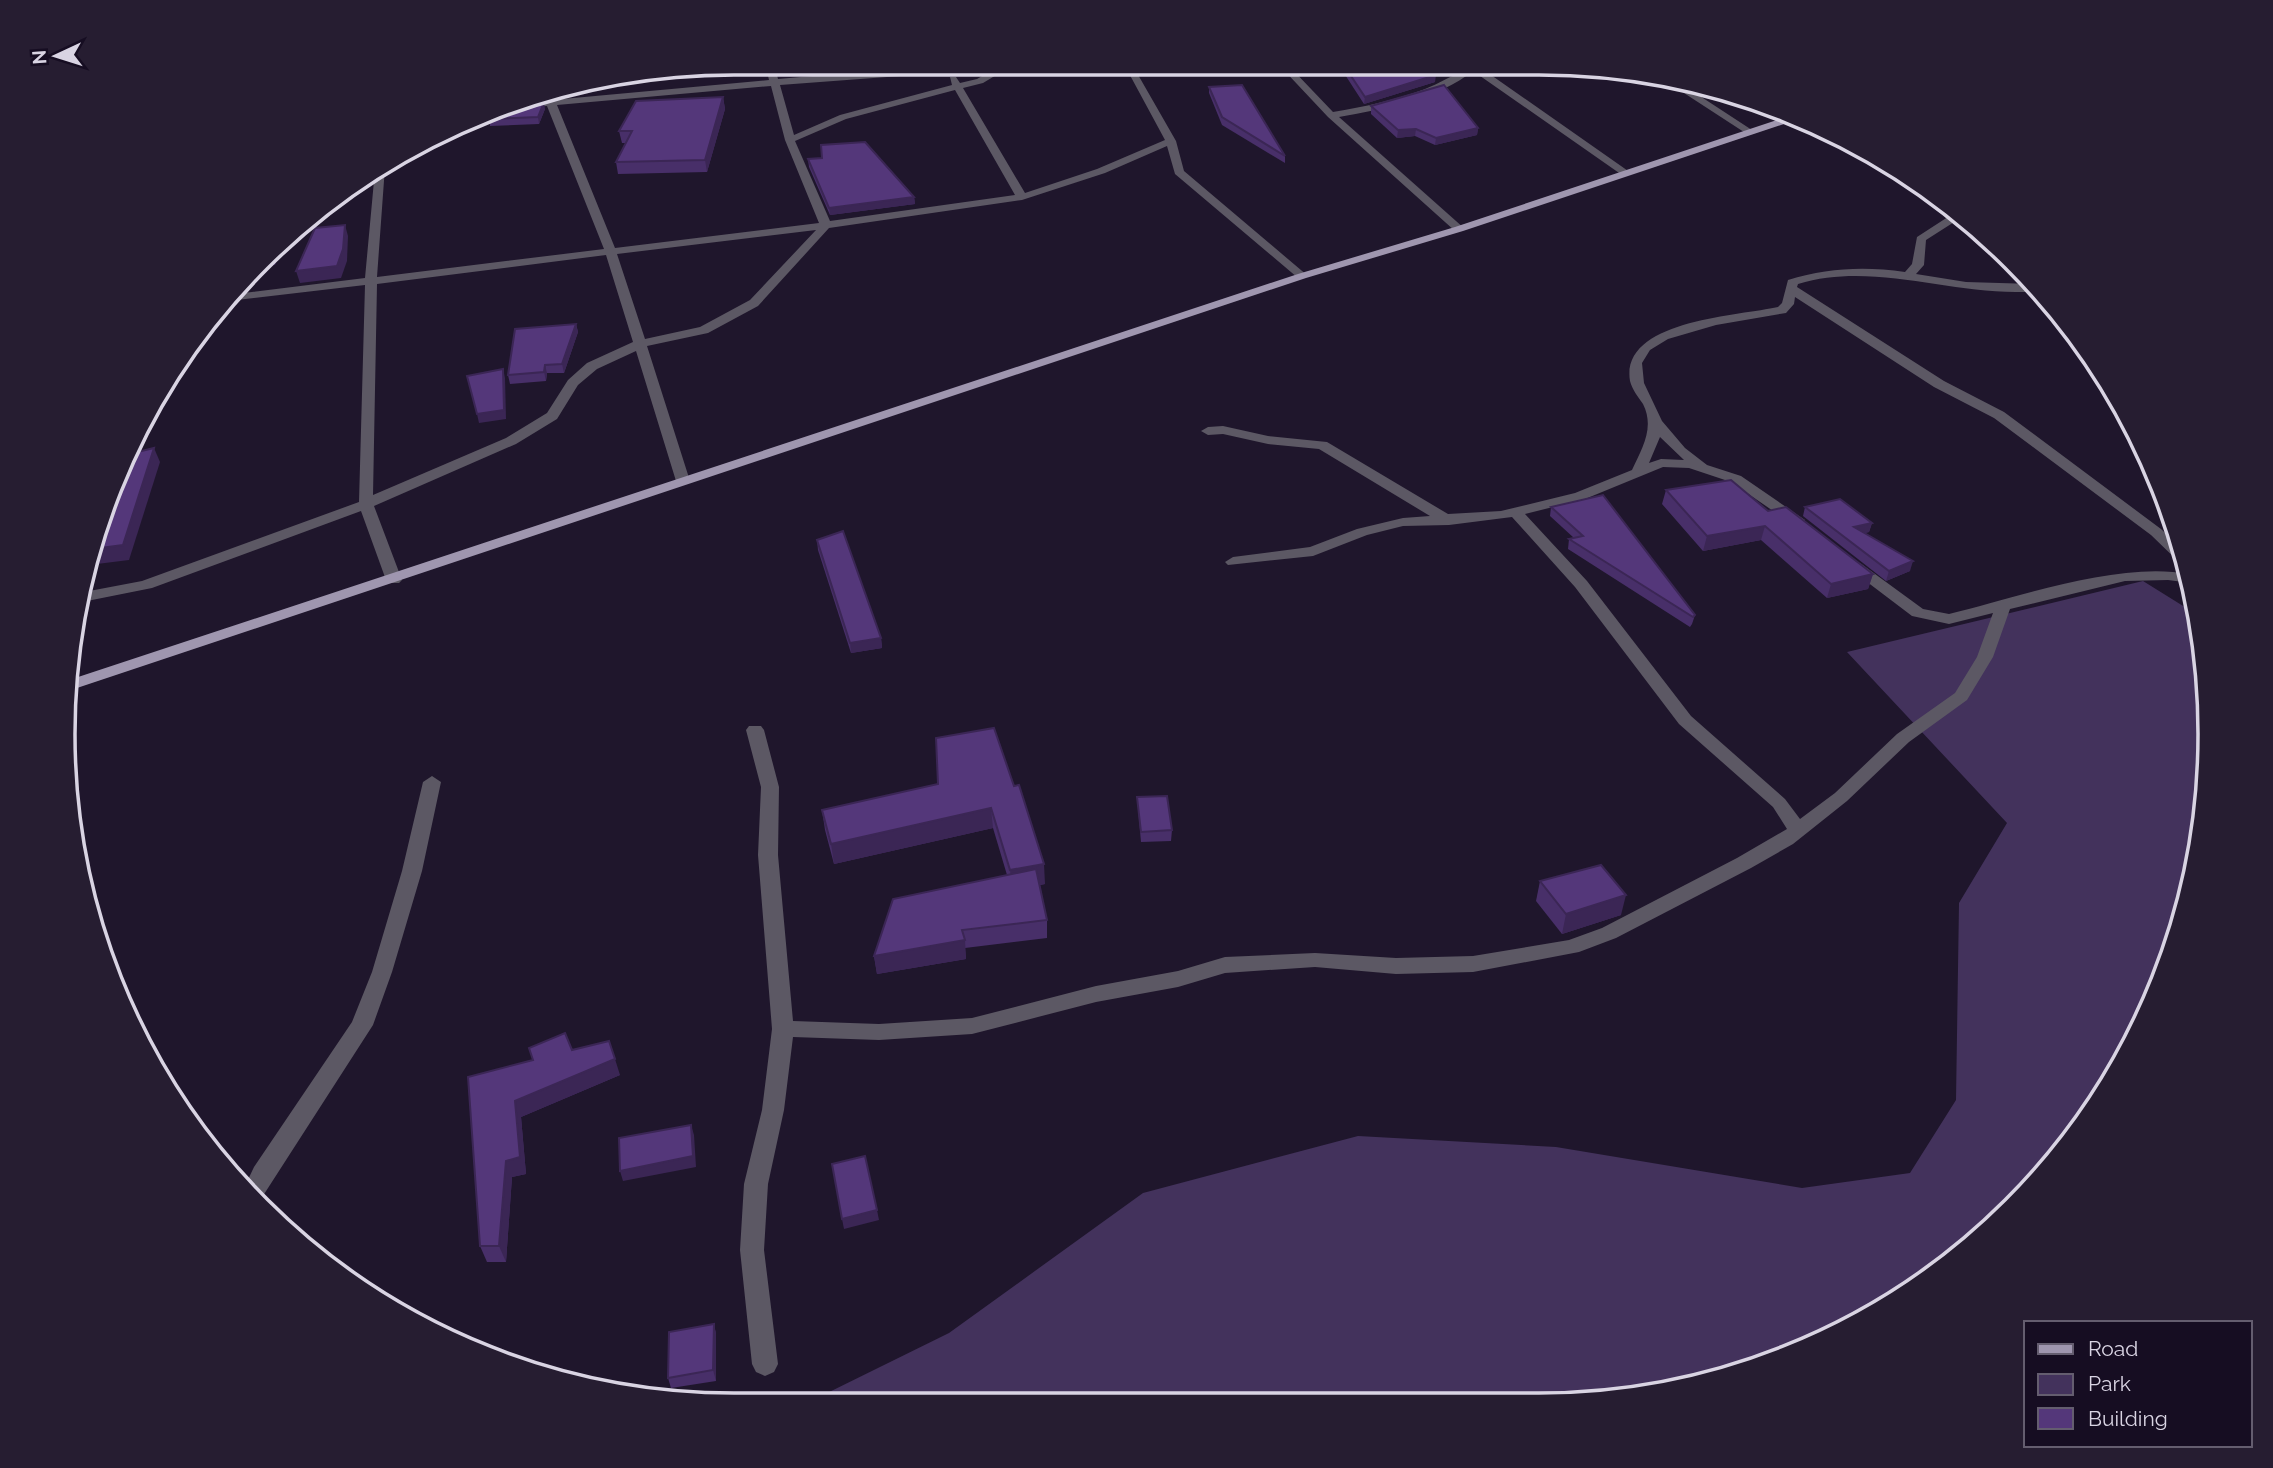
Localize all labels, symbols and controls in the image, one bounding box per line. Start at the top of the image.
north arrow [21,21,91,91]
text: N [28,49,51,65]
legend [2024,1321,2252,1447]
text: Road [2088,1336,2138,1361]
text: Park [2088,1371,2131,1396]
text: Building [2088,1406,2168,1431]

